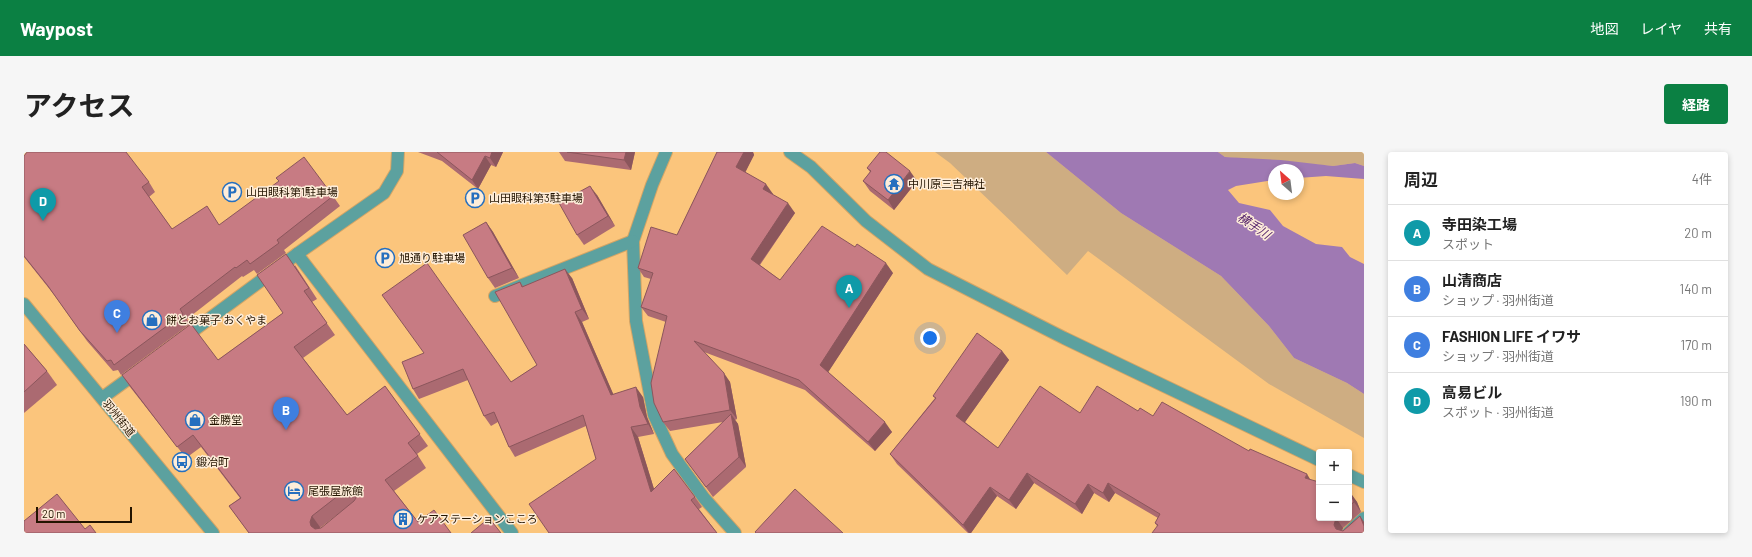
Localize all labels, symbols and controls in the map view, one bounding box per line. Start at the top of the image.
text: Waypost [20,17,93,40]
text: 地図 [1590,20,1618,37]
text: レイヤ [1640,20,1682,37]
text: 共有 [1704,20,1732,37]
button: 経路 [1664,84,1728,124]
text: アクセス [24,88,135,122]
north arrow [1268,164,1304,200]
text: 周辺 [1404,169,1438,189]
text: 4件 [1692,171,1712,187]
temple icon: 中川原三吉神社 [883,173,905,195]
place label: 中川原三吉神社 [908,177,985,190]
parking icon: 山田眼科第1駐車場 [221,181,243,203]
place label: 山田眼科第1駐車場 [246,185,338,198]
parking icon: 山田眼科第3駐車場 [464,187,486,209]
pin: D [30,188,56,221]
place label: 山田眼科第3駐車場 [489,191,583,204]
water label: 横手川 [1236,209,1275,242]
text: 寺田染工場 [1442,215,1517,233]
text: A [1413,225,1421,241]
text: 20 m [1684,225,1712,241]
text: スポット [1442,236,1494,252]
parking icon: 旭通り駐車場 [374,247,396,269]
place label: 旭通り駐車場 [399,251,465,264]
text: 山清商店 [1442,271,1502,289]
pin: A [836,275,862,308]
text: B [1413,281,1421,297]
text: 140 m [1680,281,1712,297]
text: ショップ · 羽州街道 [1442,292,1554,308]
pin: C [104,300,130,333]
shop icon: 餅とお菓子 おくやま [141,309,163,331]
place label: 餅とお菓子 おくやま [166,313,267,326]
text: FASHION LIFE イワサ [1442,327,1581,345]
your location [920,328,940,348]
text: C [1413,337,1421,353]
text: 170 m [1681,337,1712,353]
text: ショップ · 羽州街道 [1442,348,1554,364]
text: 高易ビル [1442,383,1502,401]
text: D [1413,393,1421,409]
text: 190 m [1680,393,1712,409]
street label: 羽州街道 [100,396,138,439]
pin: B [273,397,299,430]
text: スポット · 羽州街道 [1442,404,1554,420]
shop icon: 金勝堂 [184,409,206,431]
place label: 金勝堂 [209,413,242,426]
map controls [1316,449,1352,521]
button: + [1316,449,1352,485]
bus stop icon: 鍛冶町 [171,451,193,473]
place label: 鍛冶町 [196,455,229,468]
hotel icon: 尾張屋旅館 [283,480,305,502]
place label: 尾張屋旅館 [308,484,363,497]
button: − [1316,485,1352,521]
scale bar [36,505,132,524]
text: 20 m [42,507,65,520]
building icon: ケアステーションこころ [392,508,414,530]
place label: ケアステーションこころ [417,512,538,525]

